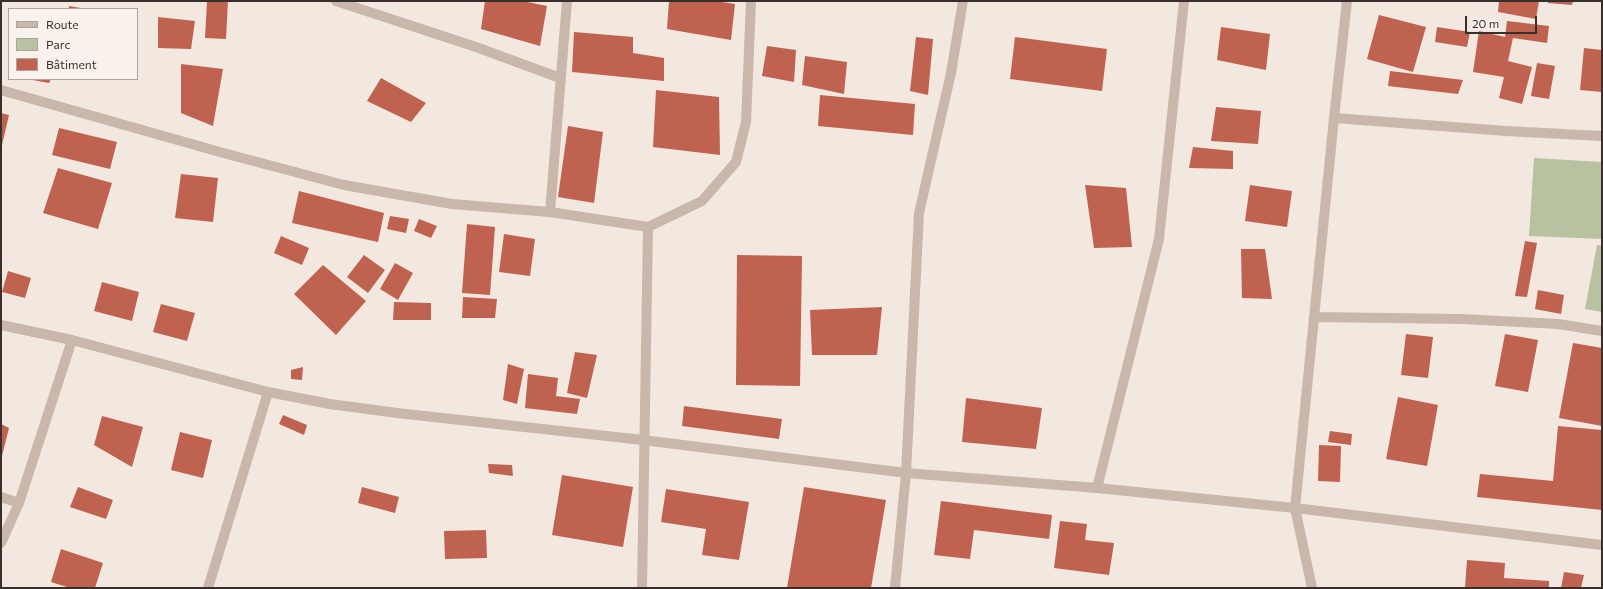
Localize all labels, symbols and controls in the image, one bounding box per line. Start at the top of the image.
legend [8,8,138,80]
scale bar [1467,8,1539,34]
text: 20 m [1472,16,1499,30]
text: Route [46,17,79,31]
text: Parc [46,37,70,51]
text: Bâtiment [46,57,97,71]

